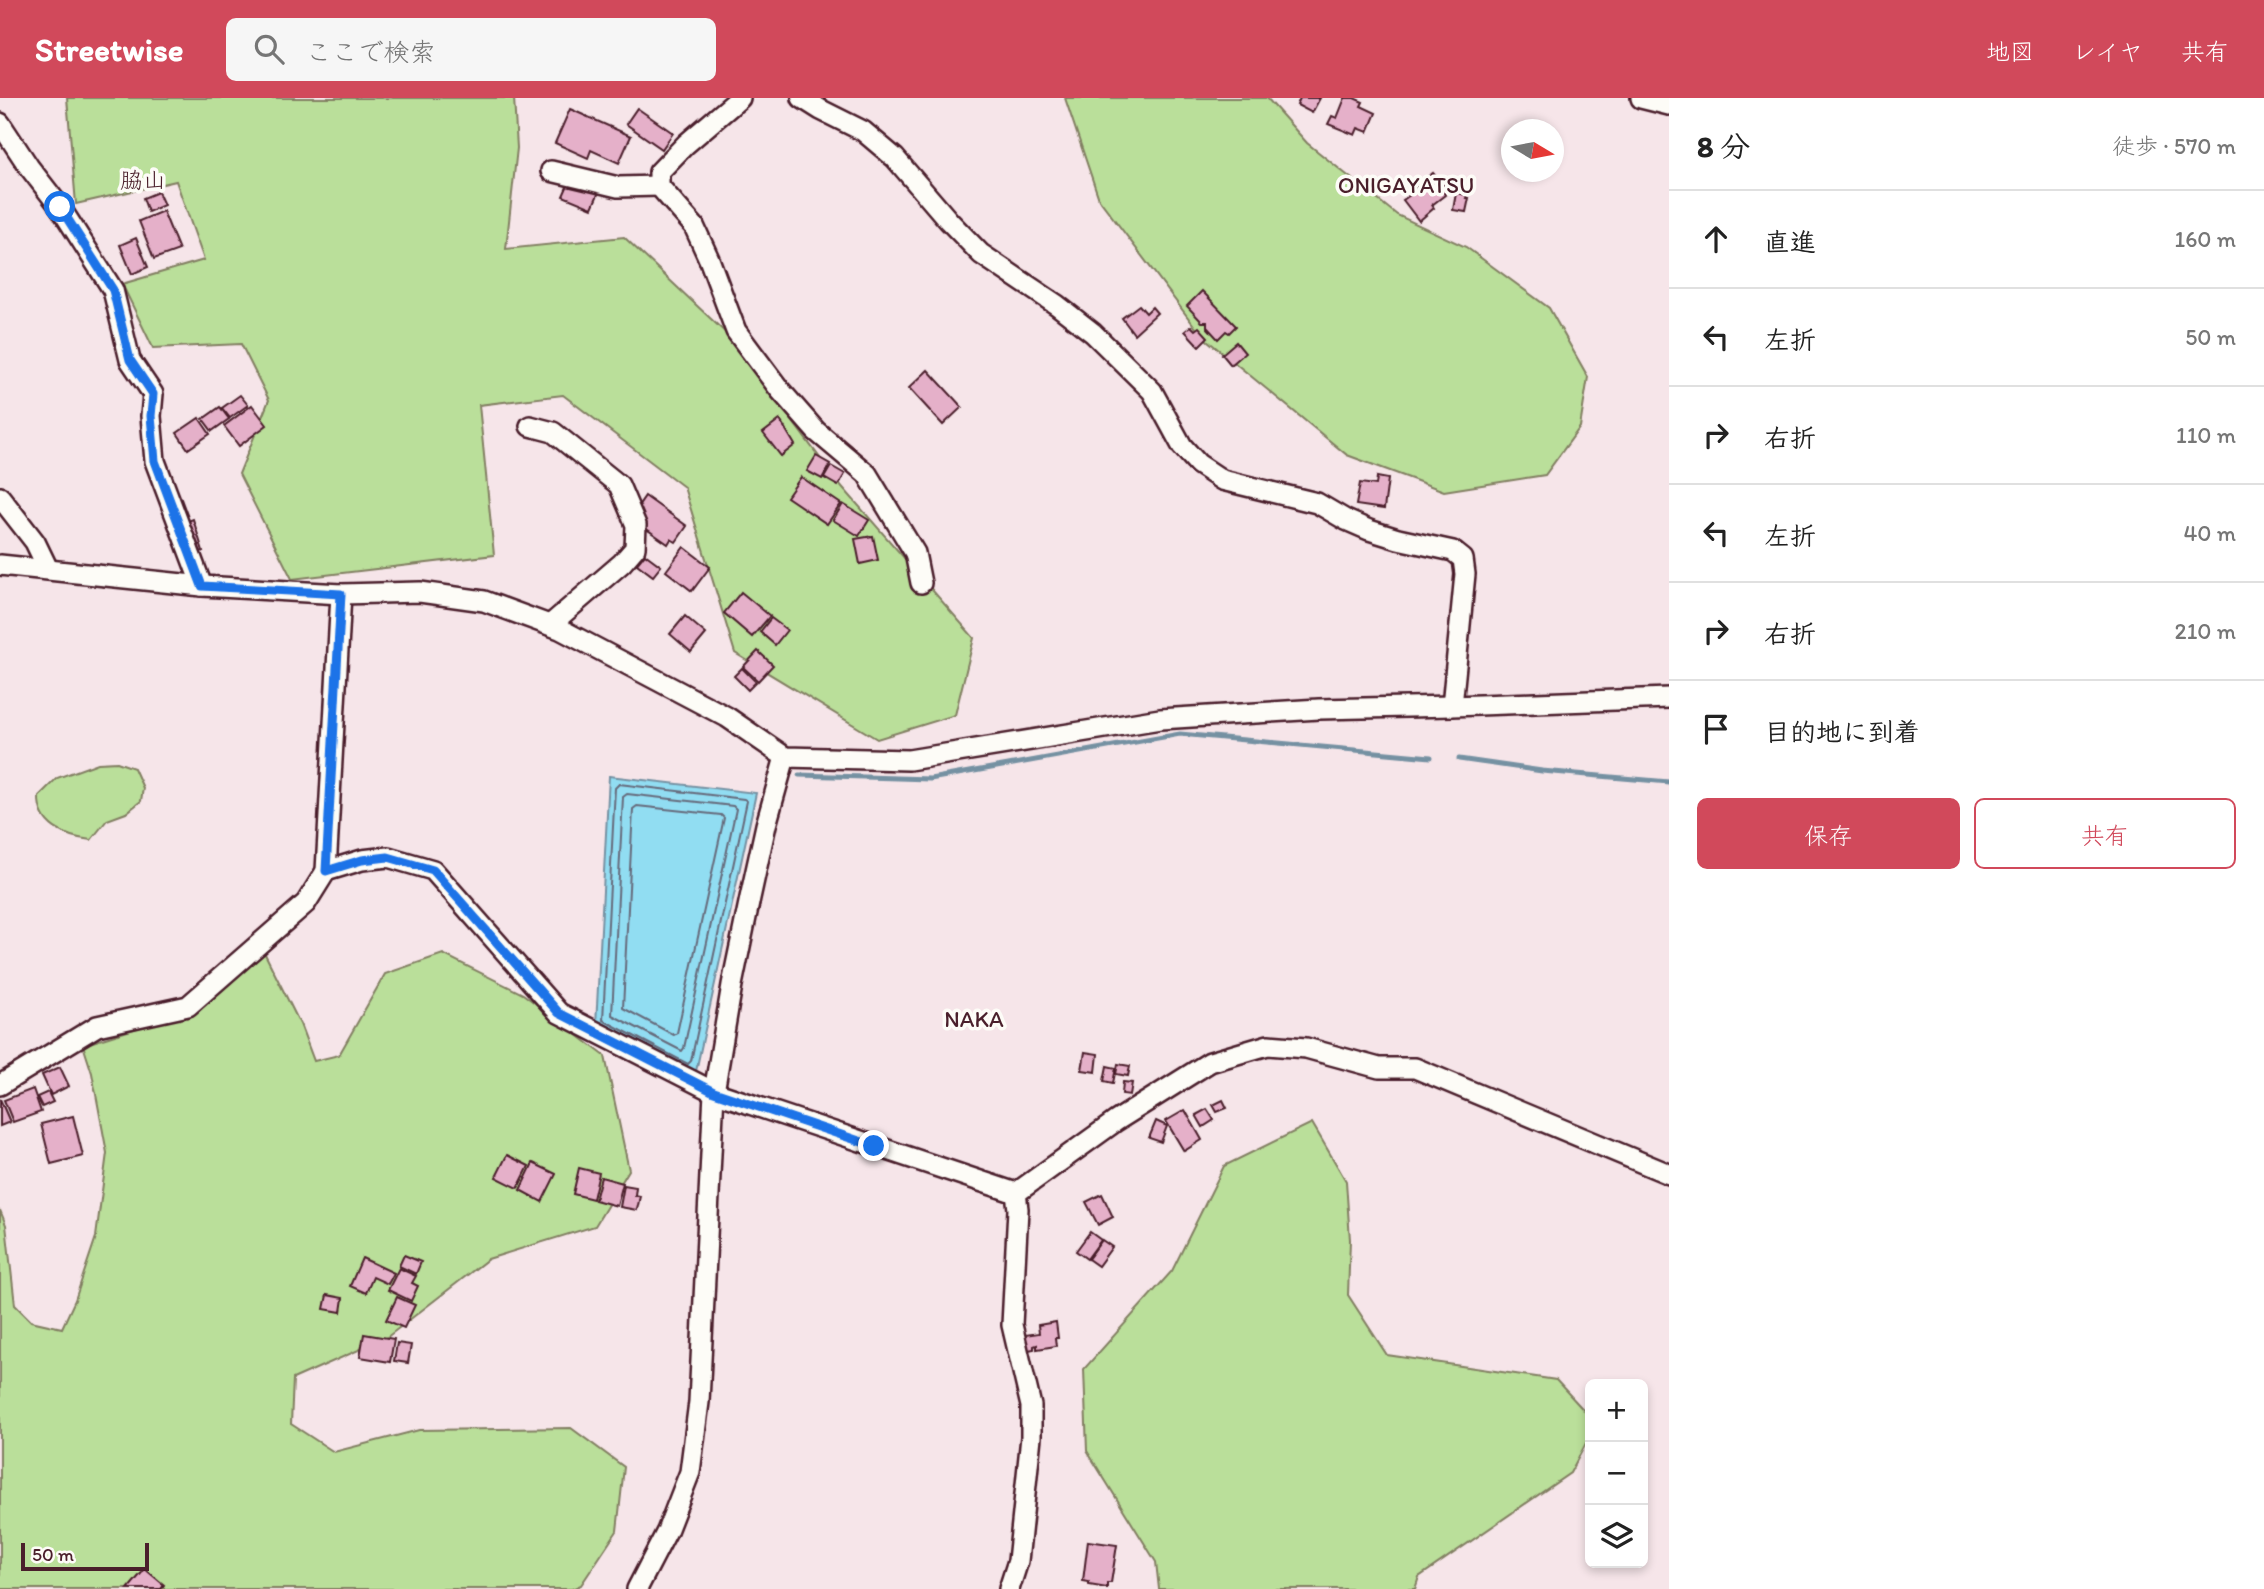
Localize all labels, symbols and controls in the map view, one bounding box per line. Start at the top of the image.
search box [226,18,716,81]
text: Streetwise [35,30,184,69]
icon: search [250,30,288,68]
text: ここで検索 [306,36,436,68]
text: 地図 [1986,37,2034,66]
text: レイヤ [2072,37,2143,66]
text: 共有 [2181,37,2229,66]
north arrow [1501,119,1564,182]
text: 8 分 [1697,128,1750,165]
text: 徒歩 · 570 m [2112,132,2236,160]
district label: 脇山 [120,166,166,194]
district label: ONIGAYATSU [1338,171,1474,199]
route start [44,191,75,222]
icon: ahead [1697,220,1735,258]
text: 160 m [2174,225,2236,253]
text: 直進 [1764,226,1816,258]
icon: left [1697,318,1735,356]
text: 50 m [2185,323,2236,351]
text: 左折 [1764,324,1816,356]
icon: right [1697,416,1735,454]
text: 110 m [2176,421,2236,449]
text: 右折 [1764,422,1816,454]
icon: left [1697,514,1735,552]
text: 40 m [2183,519,2236,547]
text: 左折 [1764,520,1816,552]
icon: right [1697,612,1735,650]
text: 210 m [2175,617,2236,645]
text: 右折 [1764,618,1816,650]
icon: arrive [1697,710,1735,748]
text: 目的地に到着 [1764,716,1920,748]
button: 保存 [1697,798,1960,869]
button: 共有 [1974,798,2236,869]
district label: NAKA [944,1005,1004,1033]
route end [858,1130,889,1161]
map controls [1585,1379,1648,1568]
button: + [1585,1379,1648,1442]
button: − [1585,1442,1648,1505]
button: layers [1585,1505,1648,1568]
scale bar [21,1540,149,1572]
text: 50 m [32,1543,74,1566]

